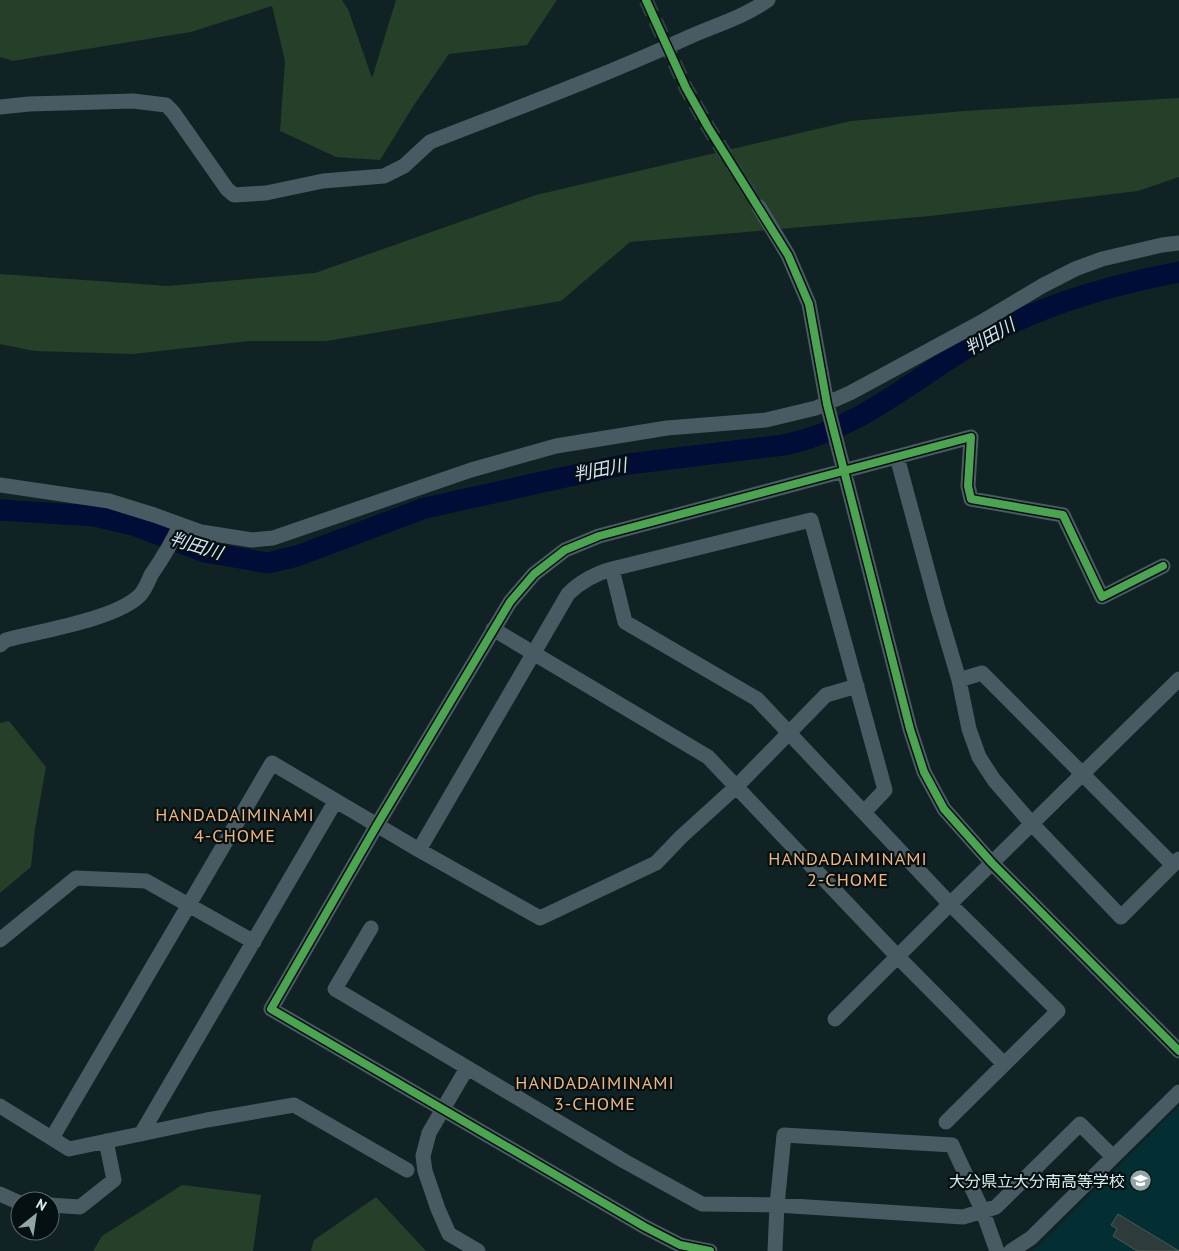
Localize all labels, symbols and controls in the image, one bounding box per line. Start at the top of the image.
water label: 判田川 [961,312,1021,360]
water label: 判田川 [571,453,631,486]
water label: 判田川 [167,527,227,565]
district label: HANDADAIMINAMI 4-CHOME [155,803,315,847]
district label: HANDADAIMINAMI 2-CHOME [768,847,928,891]
district label: HANDADAIMINAMI 3-CHOME [515,1071,675,1115]
school or university icon: 大分県立大分南高等学校 [1129,1169,1153,1193]
place label: 大分県立大分南高等学校 [949,1171,1125,1191]
north arrow [10,1191,60,1241]
text: N [33,1195,50,1215]

